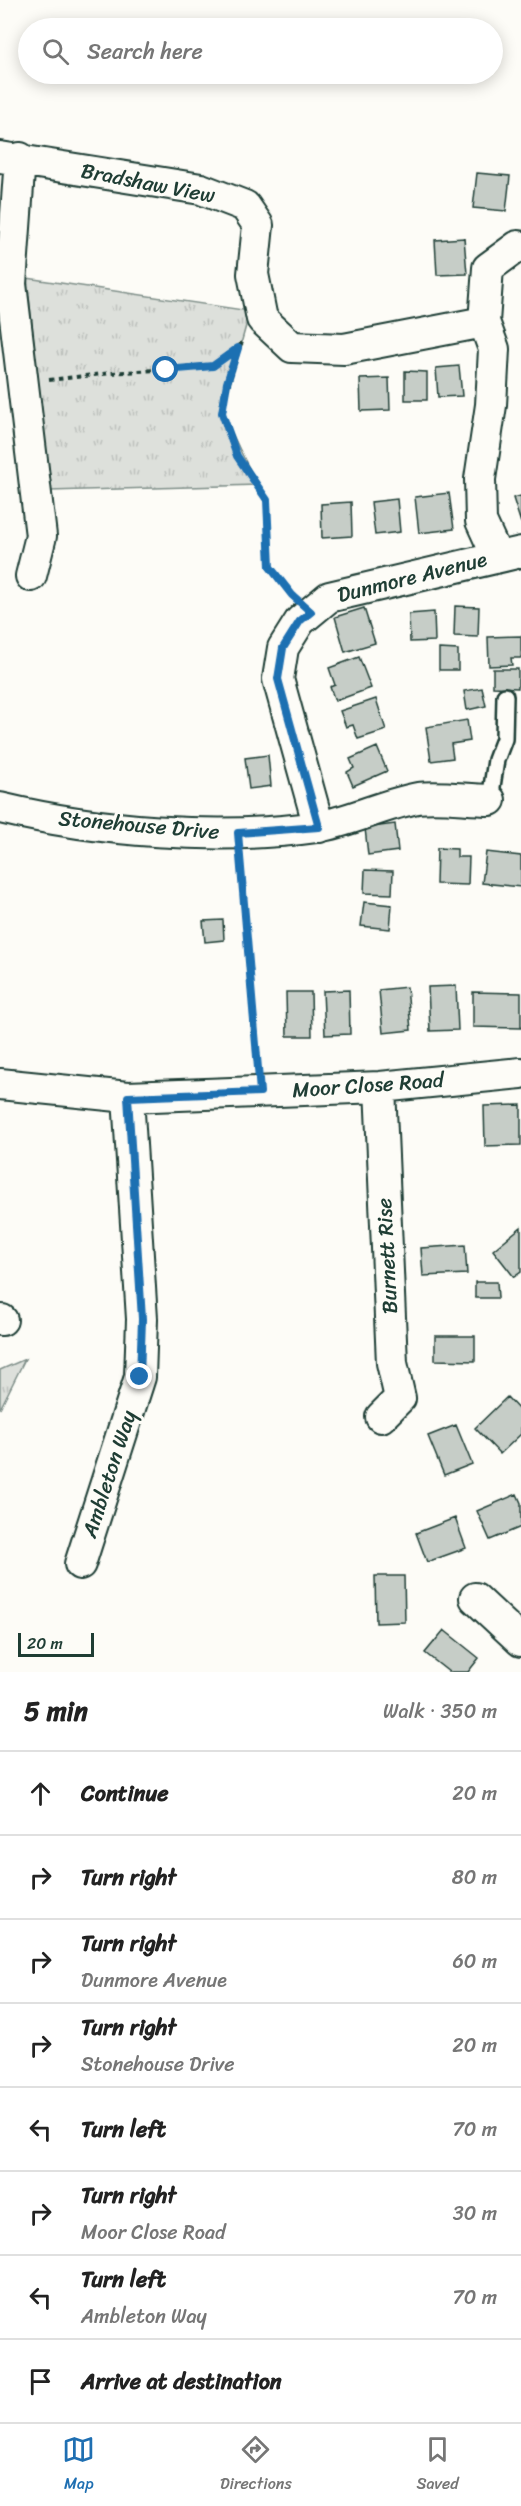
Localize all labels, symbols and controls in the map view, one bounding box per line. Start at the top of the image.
search box [18,18,503,84]
text: Search here [87,32,203,71]
icon: search [39,35,72,68]
street label: Bradshaw View [78,151,219,215]
route start [152,356,178,382]
street label: Dunmore Avenue [333,540,491,614]
street label: Stonehouse Drive [57,799,221,851]
street label: Moor Close Road [291,1061,447,1109]
street label: Burnett Rise [365,1197,409,1315]
route end [126,1363,152,1389]
street label: Ambleton Way [70,1405,148,1544]
text: 20 m [27,1629,63,1658]
scale bar [18,1630,94,1658]
text: 5 min [24,1688,88,1734]
text: Walk · 350 m [383,1694,497,1729]
text: Continue [81,1774,169,1813]
text: 20 m [452,1776,497,1811]
icon: ahead [24,1777,57,1810]
text: Turn right [81,1858,176,1897]
text: 80 m [452,1860,497,1895]
icon: right [24,1861,57,1894]
text: Turn right [81,1924,176,1963]
text: 60 m [452,1944,497,1979]
icon: right [24,1945,57,1978]
text: Dunmore Avenue [81,1963,227,1998]
text: Turn right [81,2008,176,2047]
text: 20 m [452,2028,497,2063]
icon: right [24,2029,57,2062]
text: Stonehouse Drive [81,2047,235,2082]
text: Turn left [81,2110,166,2149]
text: 70 m [452,2112,497,2147]
icon: left [24,2113,57,2146]
text: Turn right [81,2176,176,2215]
text: 30 m [453,2196,497,2231]
icon: right [24,2197,57,2230]
text: Moor Close Road [81,2215,225,2250]
text: Turn left [81,2260,166,2299]
text: 70 m [452,2280,497,2315]
icon: left [24,2281,57,2314]
text: Ambleton Way [81,2299,207,2334]
text: Arrive at destination [81,2362,282,2401]
icon: arrive [24,2365,57,2398]
tab: Map [62,2433,95,2498]
tab: Directions [220,2433,292,2498]
tab: Saved [416,2433,459,2498]

